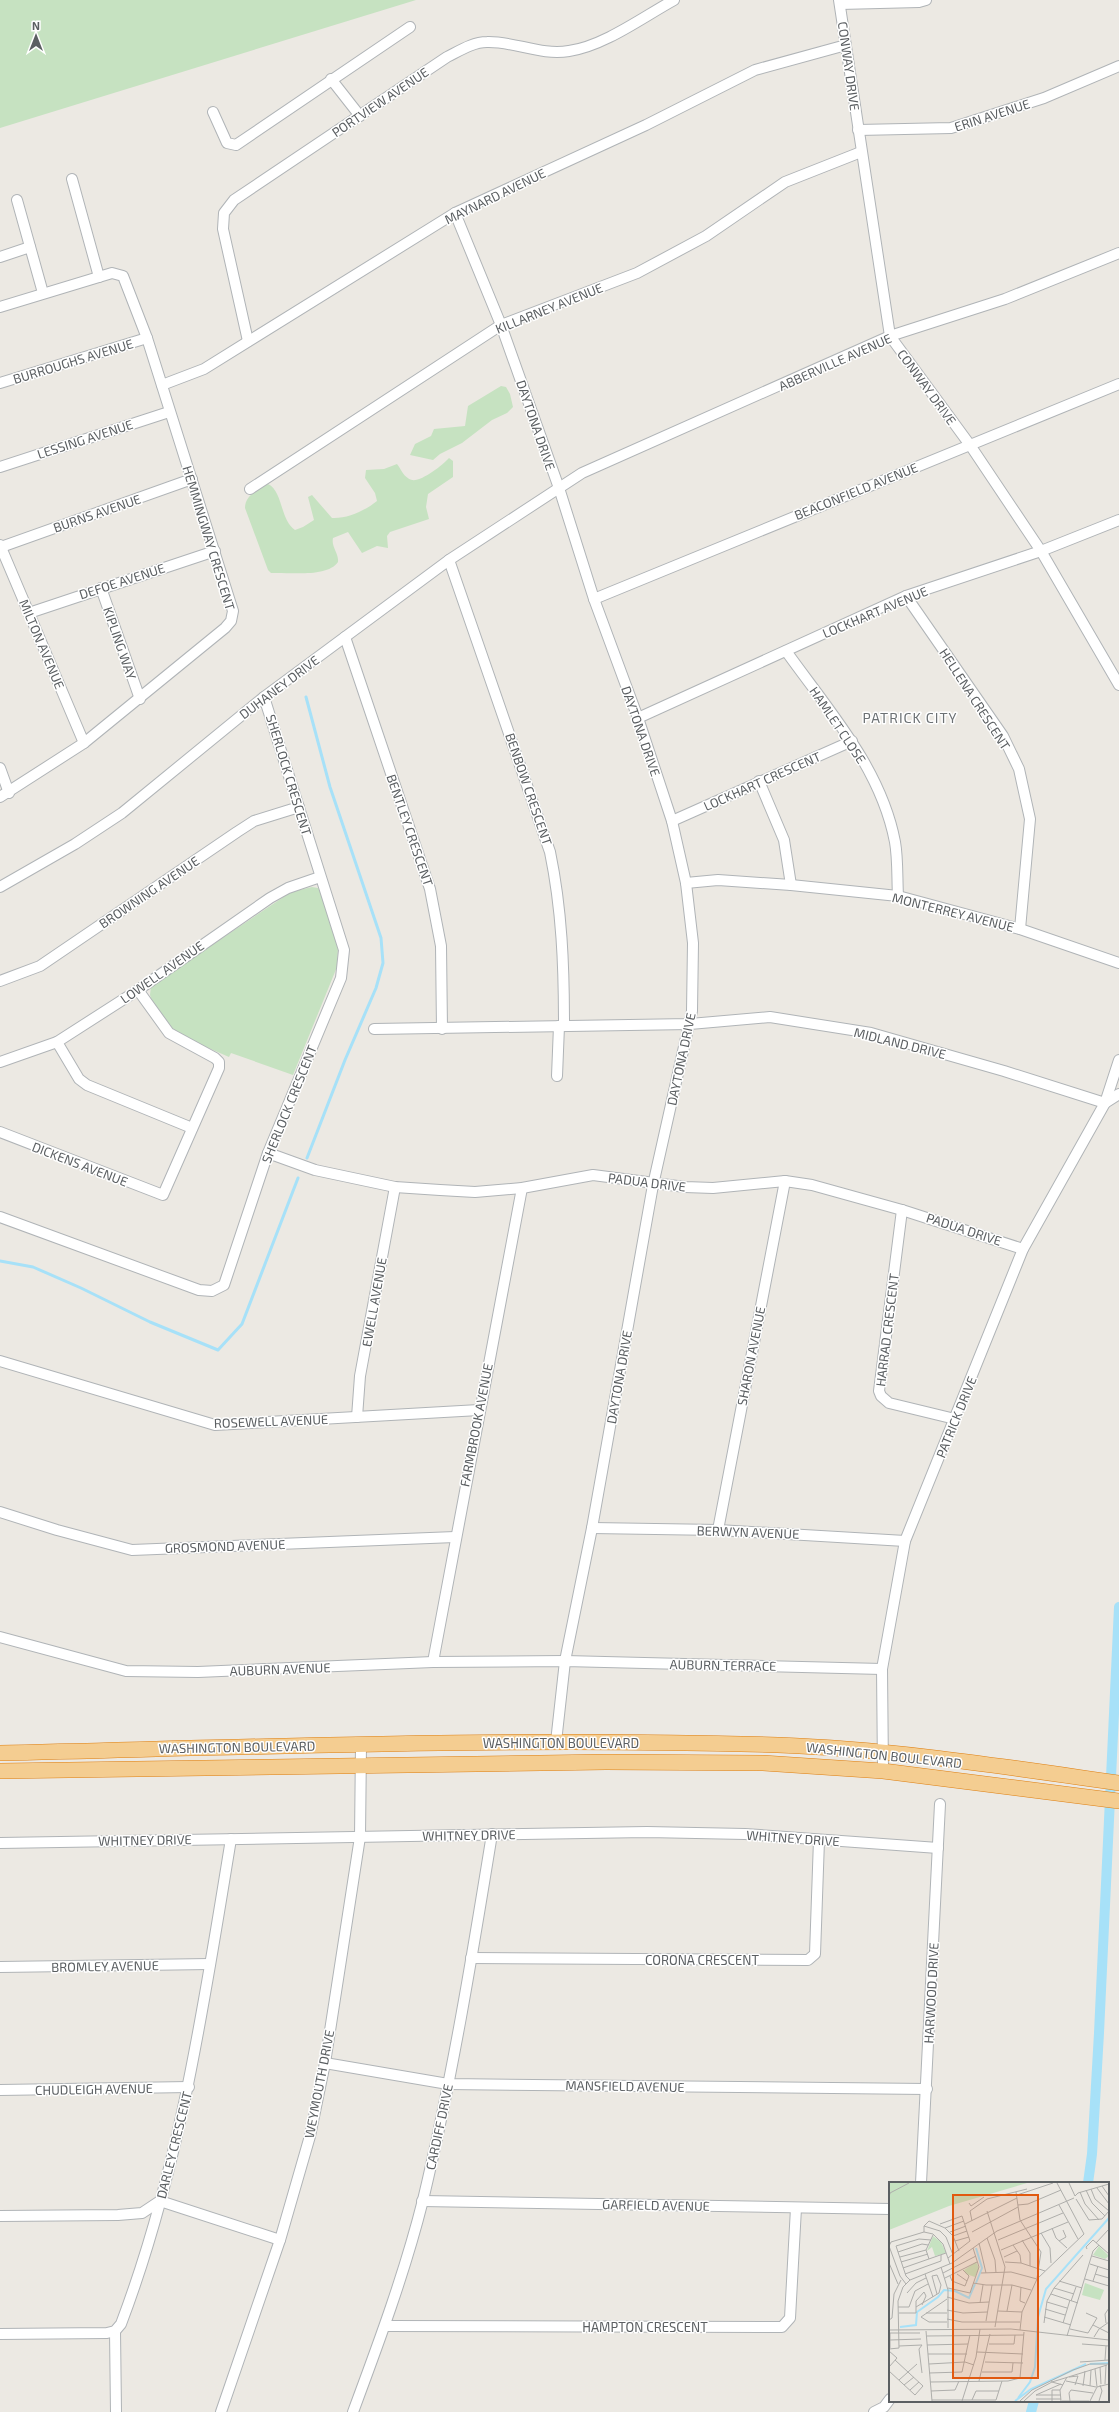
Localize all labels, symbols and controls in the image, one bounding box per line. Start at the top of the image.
north arrow [16,16,56,56]
text: N [32,19,40,32]
street label: CONWAY DRIVE [835,20,863,112]
street label: PORTVIEW AVENUE [329,64,431,140]
street label: ERIN AVENUE [952,95,1032,135]
street label: MAYNARD AVENUE [442,165,548,227]
street label: KILLARNEY AVENUE [493,279,605,337]
street label: ABBERVILLE AVENUE [776,330,894,394]
street label: BURROUGHS AVENUE [11,335,135,387]
street label: CONWAY DRIVE [894,346,960,428]
street label: DAYTONA DRIVE [513,378,559,472]
street label: LESSING AVENUE [35,416,135,462]
street label: BEACONFIELD AVENUE [792,459,920,523]
street label: HEMMINGWAY CRESCENT [179,464,239,613]
street label: BURNS AVENUE [51,491,143,535]
street label: DEFOE AVENUE [77,560,167,602]
street label: LOCKHART AVENUE [820,583,930,641]
street label: MILTON AVENUE [16,597,68,691]
street label: KIPLING WAY [100,605,140,682]
street label: HELLENA CRESCENT [936,645,1014,753]
street label: DUHANEY DRIVE [236,652,322,722]
street label: HAMLET CLOSE [806,683,870,767]
street label: DAYTONA DRIVE [618,684,664,778]
district label: PATRICK CITY [862,709,958,726]
street label: SHERLOCK CRESCENT [263,713,315,838]
street label: BENBOW CRESCENT [502,731,556,848]
street label: LOCKHART CRESCENT [701,748,823,814]
street label: BENTLEY CRESCENT [383,772,437,889]
street label: BROWNING AVENUE [96,853,202,931]
street label: MONTERREY AVENUE [890,889,1016,935]
street label: LOWELL AVENUE [117,937,207,1007]
street label: DAYTONA DRIVE [663,1011,699,1107]
street label: MIDLAND DRIVE [852,1024,948,1062]
street label: SHERLOCK CRESCENT [258,1042,320,1165]
street label: DICKENS AVENUE [30,1138,130,1190]
street label: PADUA DRIVE [607,1169,687,1195]
street label: PADUA DRIVE [924,1209,1004,1249]
street label: EWELL AVENUE [358,1256,390,1348]
street label: HARRAD CRESCENT [872,1272,902,1387]
street label: SHARON AVENUE [734,1305,768,1407]
street label: DAYTONA DRIVE [603,1329,635,1425]
street label: FARMBROOK AVENUE [456,1362,496,1488]
street label: PATRICK DRIVE [932,1374,980,1460]
street label: ROSEWELL AVENUE [214,1411,328,1431]
street label: BERWYN AVENUE [696,1522,800,1542]
street label: GROSMOND AVENUE [164,1536,286,1556]
street label: AUBURN TERRACE [669,1656,777,1674]
street label: AUBURN AVENUE [229,1659,331,1679]
street label: WASHINGTON BOULEVARD [483,1735,639,1751]
street label: WASHINGTON BOULEVARD [159,1738,315,1756]
street label: WASHINGTON BOULEVARD [805,1739,963,1771]
street label: WHITNEY DRIVE [422,1826,516,1844]
street label: WHITNEY DRIVE [746,1827,840,1849]
street label: WHITNEY DRIVE [98,1831,192,1849]
street label: HARWOOD DRIVE [920,1942,942,2044]
street label: CORONA CRESCENT [645,1952,759,1968]
street label: BROMLEY AVENUE [51,1957,159,1975]
street label: WEYMOUTH DRIVE [301,2028,337,2140]
street label: MANSFIELD AVENUE [565,2077,685,2095]
street label: CHUDLEIGH AVENUE [35,2080,153,2098]
street label: CARDIFF DRIVE [422,2083,456,2171]
street label: DARLEY CRESCENT [153,2089,195,2200]
inset map [889,2182,1109,2402]
street label: GARFIELD AVENUE [602,2196,710,2214]
street label: HAMPTON CRESCENT [582,2319,708,2335]

